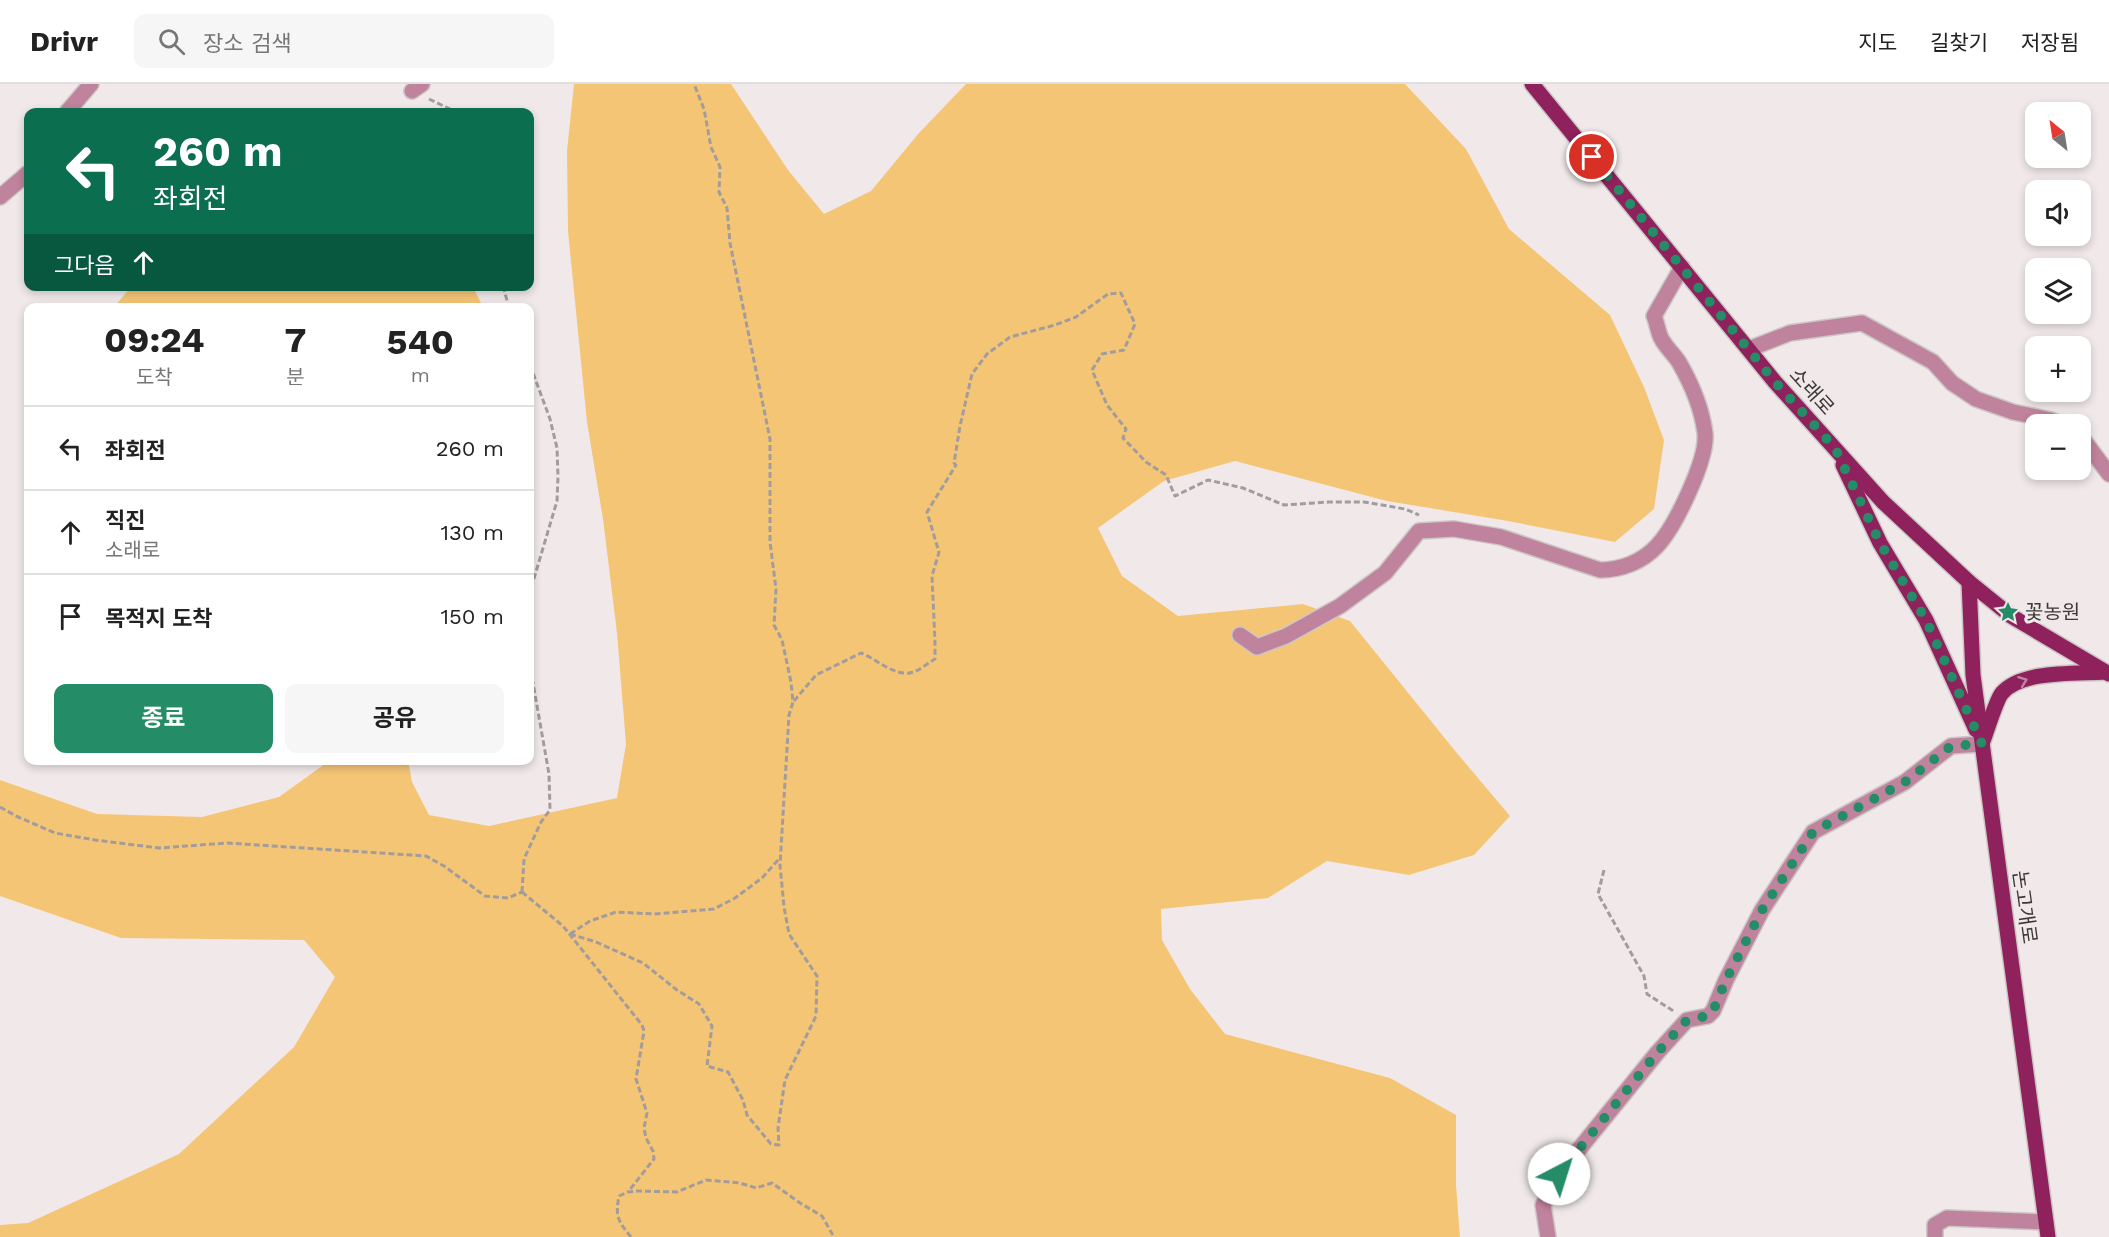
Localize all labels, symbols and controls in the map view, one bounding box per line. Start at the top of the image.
search box [134,14,554,68]
text: Drivr [30,25,98,58]
icon: search [155,25,188,58]
text: 지도 [1858,30,1897,55]
text: 길찾기 [1930,30,1988,55]
text: 저장됨 [2021,30,2079,55]
text: 장소 검색 [203,31,291,56]
north arrow [2025,102,2091,168]
map controls [2025,102,2091,480]
text: 260 m [153,127,283,176]
pin [1566,131,1617,182]
icon: left [54,132,132,210]
icon: arrive [1575,140,1608,173]
button: sound [2025,180,2091,246]
text: 좌회전 [153,183,228,215]
icon: ahead [127,246,160,279]
text: 그다음 [54,253,115,278]
button: layers [2025,258,2091,324]
text: 09:24 [104,319,205,361]
text: 7 [285,319,306,361]
text: 540 [387,321,454,363]
button: + [2025,336,2091,402]
street label: 소래로 [1785,362,1839,420]
text: m [411,363,430,387]
text: 도착 [136,365,173,389]
text: 분 [286,365,305,389]
button: − [2025,414,2091,480]
icon: left [54,432,87,465]
text: 260 m [436,436,504,461]
text: 좌회전 [105,438,166,463]
text: 직진 [105,508,145,533]
icon: ahead [54,516,87,549]
text: 130 m [440,520,504,545]
text: 소래로 [105,538,160,562]
icon: arrive [54,600,87,633]
place icon: 꽃농원 [1996,600,2020,624]
place label: 꽃농원 [2025,600,2080,624]
text: 150 m [440,604,504,629]
text: 목적지 도착 [105,606,213,631]
one-way arrow [2017,676,2028,688]
button: 종료 [54,684,273,753]
button: 공유 [285,684,504,753]
street label: 논고개로 [2008,869,2042,945]
position arrow [1527,1142,1591,1206]

